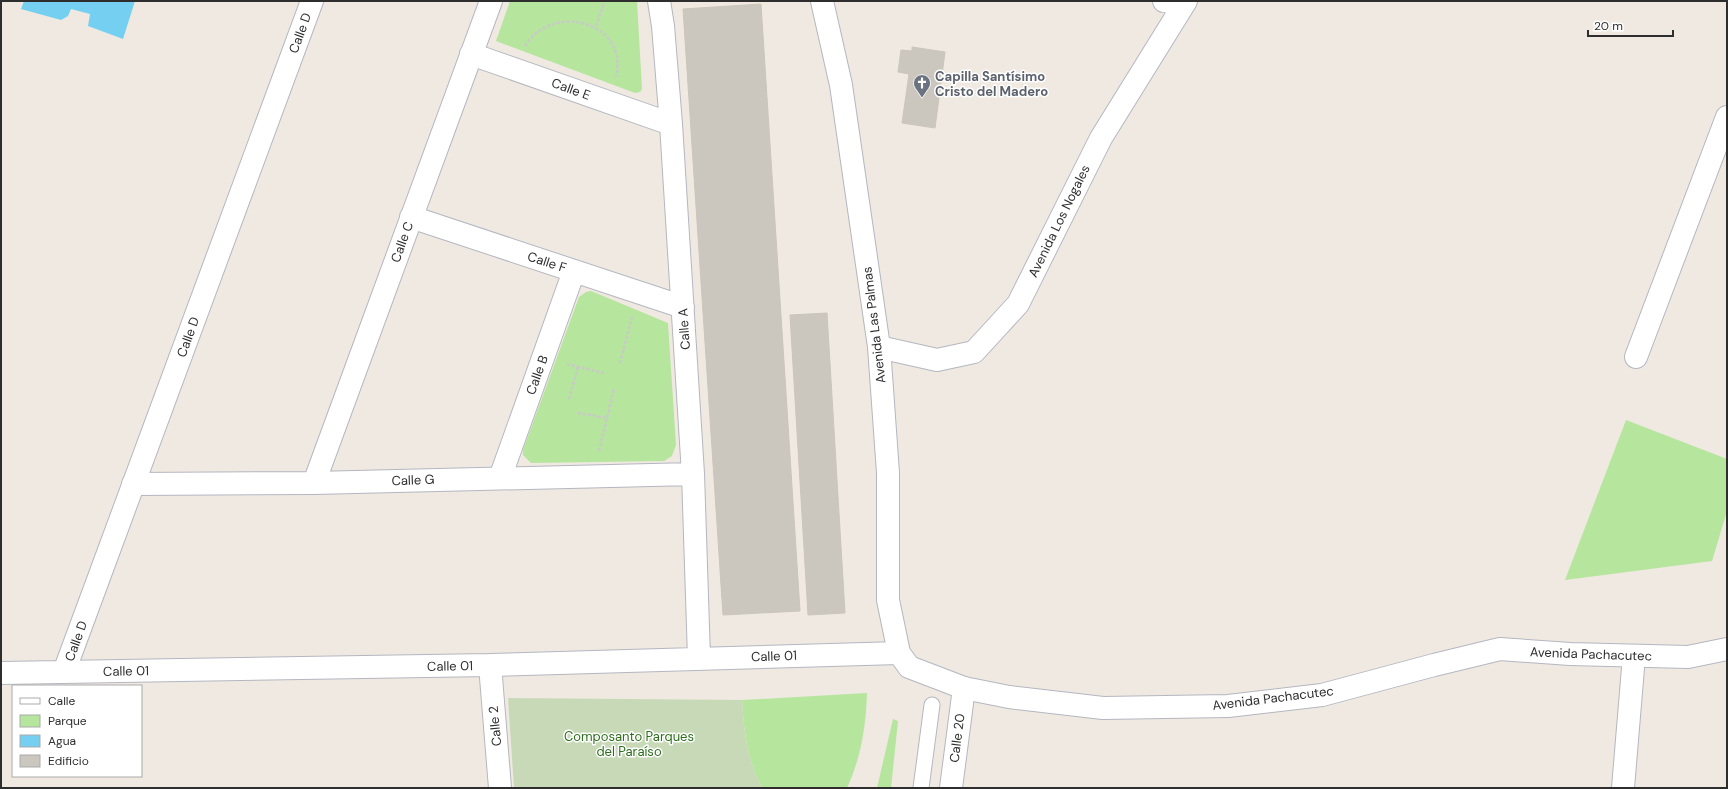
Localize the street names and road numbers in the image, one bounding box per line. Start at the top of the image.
street label: Calle D [285,10,315,56]
street label: Calle E [549,74,593,104]
street label: Avenida Los Nogales [1024,162,1094,280]
street label: Calle C [387,219,417,265]
street label: Calle F [525,248,569,276]
street label: Avenida Las Palmas [858,266,890,384]
street label: Calle A [674,307,694,350]
street label: Calle D [173,314,203,360]
street label: Calle B [522,353,552,397]
street label: Calle G [391,471,435,489]
street label: Calle D [61,618,91,664]
street label: Avenida Pachacutec [1530,643,1652,665]
street label: Calle 01 [751,647,797,665]
street label: Calle 01 [427,657,473,675]
street label: Calle 01 [103,662,149,680]
street label: Avenida Pachacutec [1211,682,1335,714]
street label: Calle 2 [485,705,505,747]
street label: Calle 20 [946,712,968,764]

